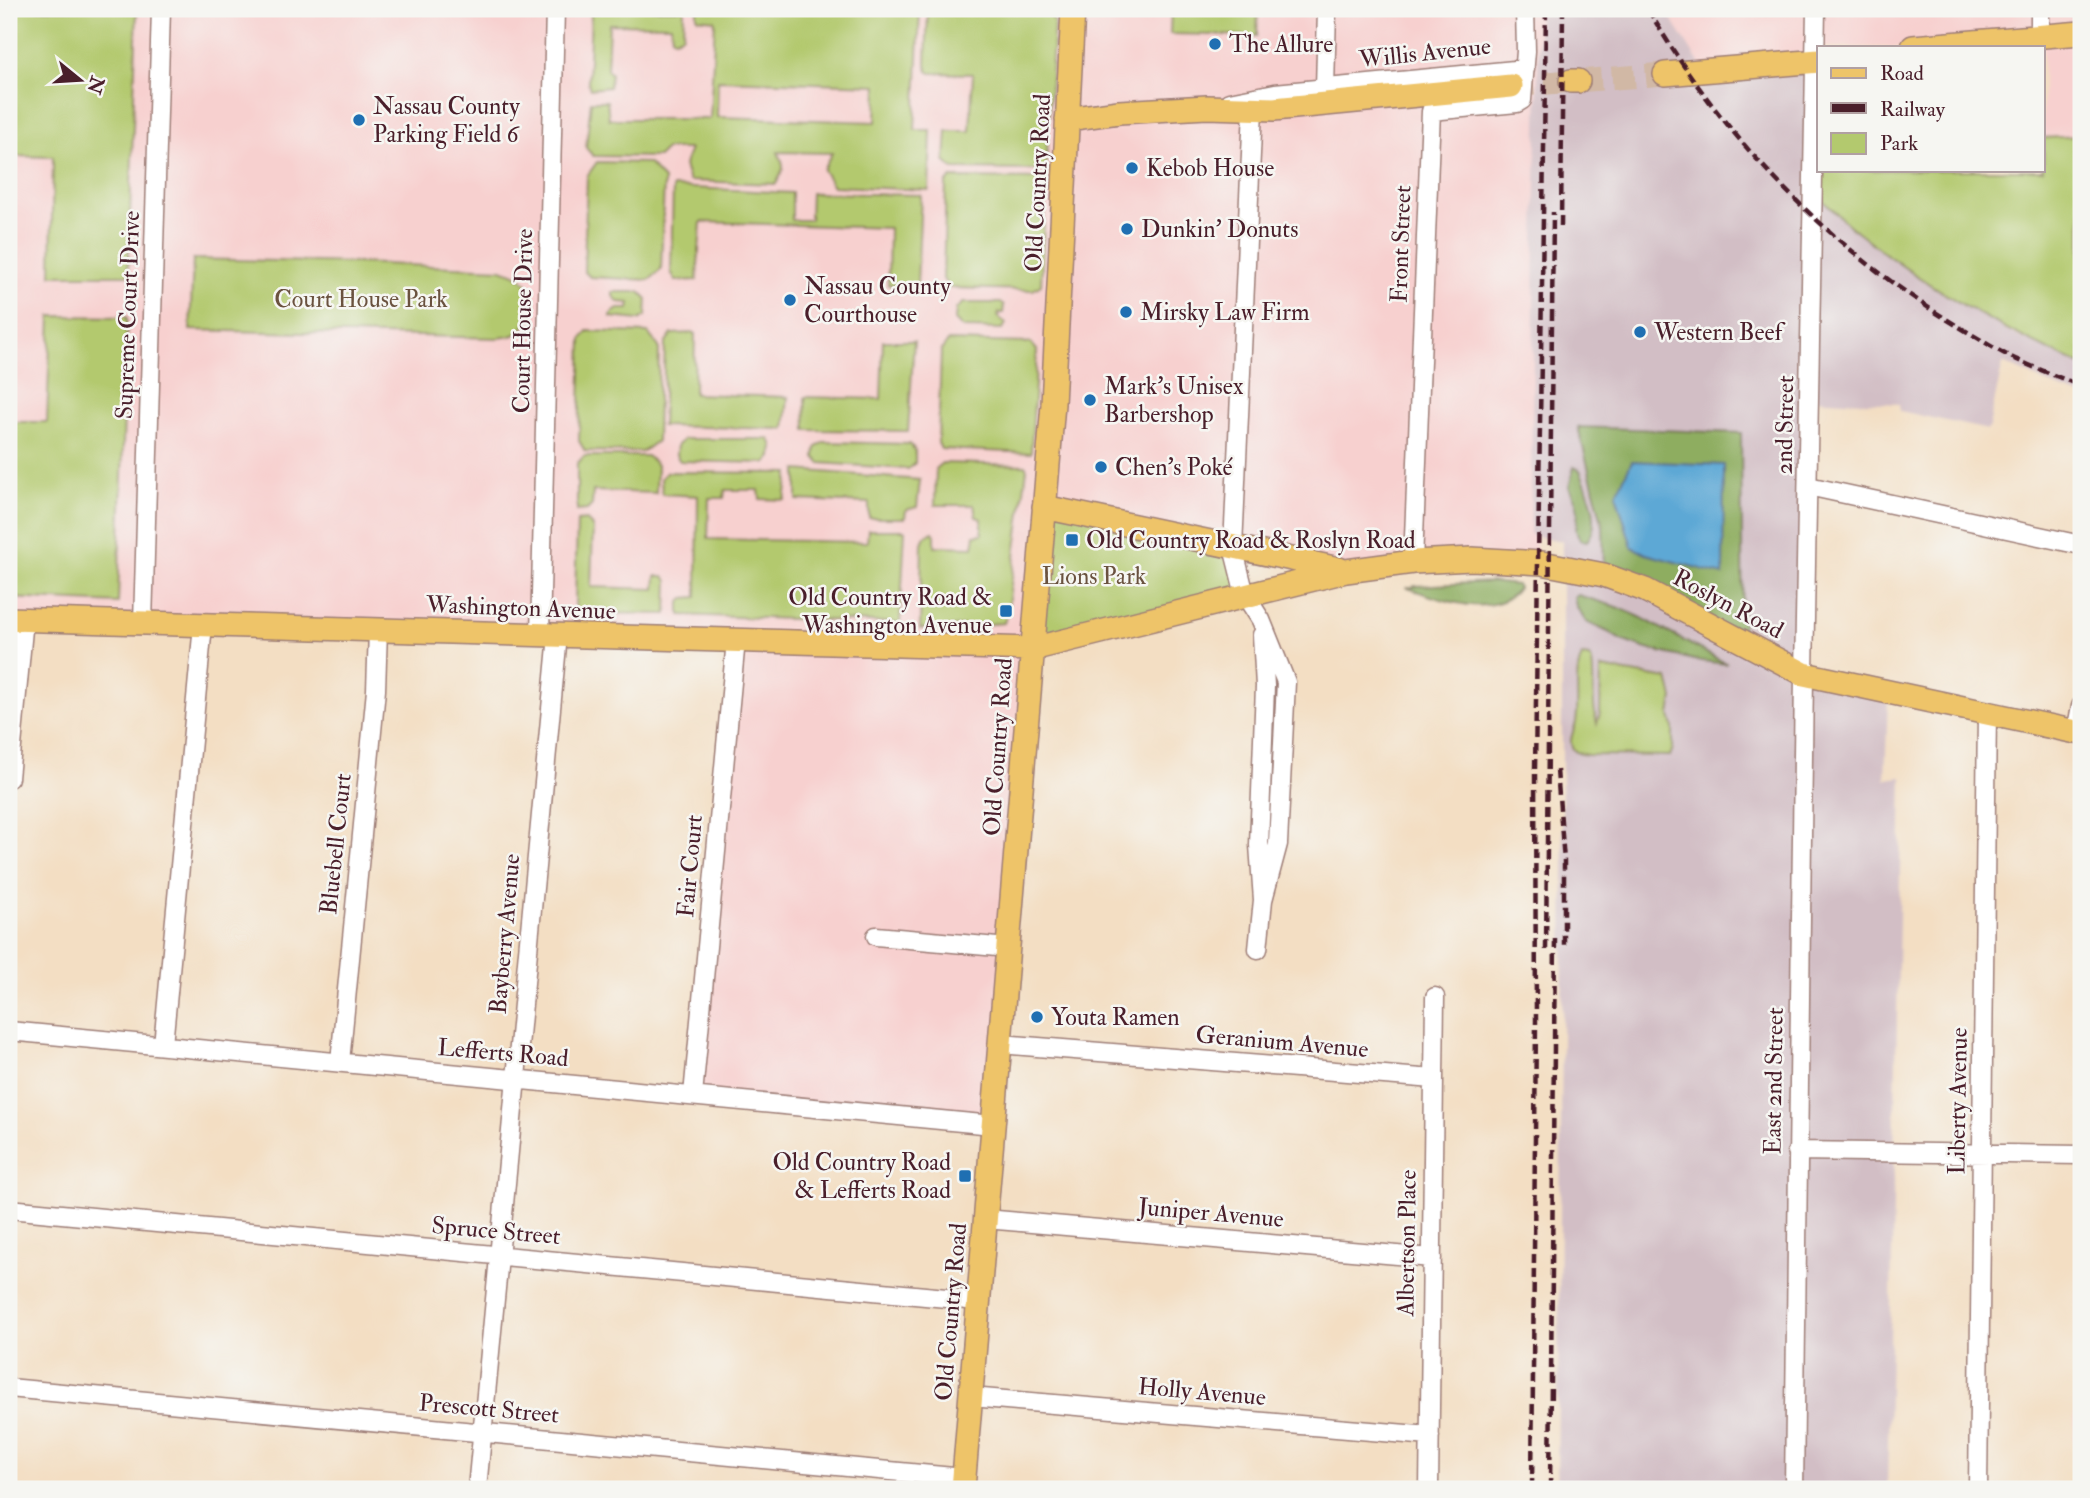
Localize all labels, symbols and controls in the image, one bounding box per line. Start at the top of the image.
place label: The Allure [1229,29,1333,60]
street label: Willis Avenue [1357,31,1492,75]
marker: The Allure [1207,36,1223,52]
north arrow [46,46,116,116]
legend [1817,46,2044,172]
text: Road [1880,60,1925,87]
text: N [81,72,110,98]
place label: Nassau County Parking Field 6 [373,91,520,150]
street label: Old Country Road [1018,93,1058,273]
text: Railway [1880,96,1946,123]
marker: Nassau County Parking Field 6 [351,112,367,128]
text: Park [1880,130,1918,157]
place label: Kebob House [1146,153,1274,184]
marker: Kebob House [1124,160,1140,176]
street label: Front Street [1383,184,1419,303]
street label: Supreme Court Drive [109,210,147,420]
place label: Dunkin' Donuts [1141,214,1298,245]
marker: Dunkin' Donuts [1119,221,1135,237]
street label: Court House Drive [506,228,540,414]
place label: Nassau County Courthouse [804,271,951,330]
park label: Court House Park [274,284,448,315]
marker: Nassau County Courthouse [782,292,798,308]
place label: Mirsky Law Firm [1140,297,1310,328]
marker: Mirsky Law Firm [1118,304,1134,320]
place label: Western Beef [1653,317,1785,348]
marker: Western Beef [1632,324,1648,340]
place label: Mark's Unisex Barbershop [1104,371,1244,430]
street label: 2nd Street [1769,375,1801,475]
marker: Mark's Unisex Barbershop [1082,392,1098,408]
place label: Chen’s Poké [1115,452,1234,483]
marker: Chen’s Poké [1093,459,1109,475]
place label: Old Country Road & Roslyn Road [1086,525,1416,556]
marker: Old Country Road & Roslyn Road [1064,532,1080,548]
park label: Lions Park [1042,561,1147,592]
street label: Roslyn Road [1667,562,1789,646]
place label: Old Country Road & Washington Avenue [788,582,992,641]
street label: Washington Avenue [425,589,616,627]
marker: Old Country Road & Washington Avenue [998,603,1014,619]
street label: Old Country Road [976,657,1020,837]
street label: Bluebell Court [313,772,359,916]
street label: Fair Court [670,813,710,919]
street label: Bayberry Avenue [483,853,527,1015]
place label: Youta Ramen [1051,1002,1180,1033]
street label: East 2nd Street [1757,1007,1791,1155]
marker: Youta Ramen [1029,1009,1045,1025]
street label: Geranium Avenue [1194,1019,1370,1065]
street label: Liberty Avenue [1941,1027,1975,1175]
street label: Lefferts Road [436,1032,570,1074]
place label: Old Country Road & Lefferts Road [772,1147,951,1206]
marker: Old Country Road & Lefferts Road [957,1168,973,1184]
street label: Albertson Place [1390,1169,1424,1318]
street label: Juniper Avenue [1136,1191,1285,1235]
street label: Spruce Street [430,1210,562,1252]
street label: Old Country Road [928,1222,974,1402]
street label: Holly Avenue [1137,1371,1267,1413]
street label: Prescott Street [418,1387,561,1431]

